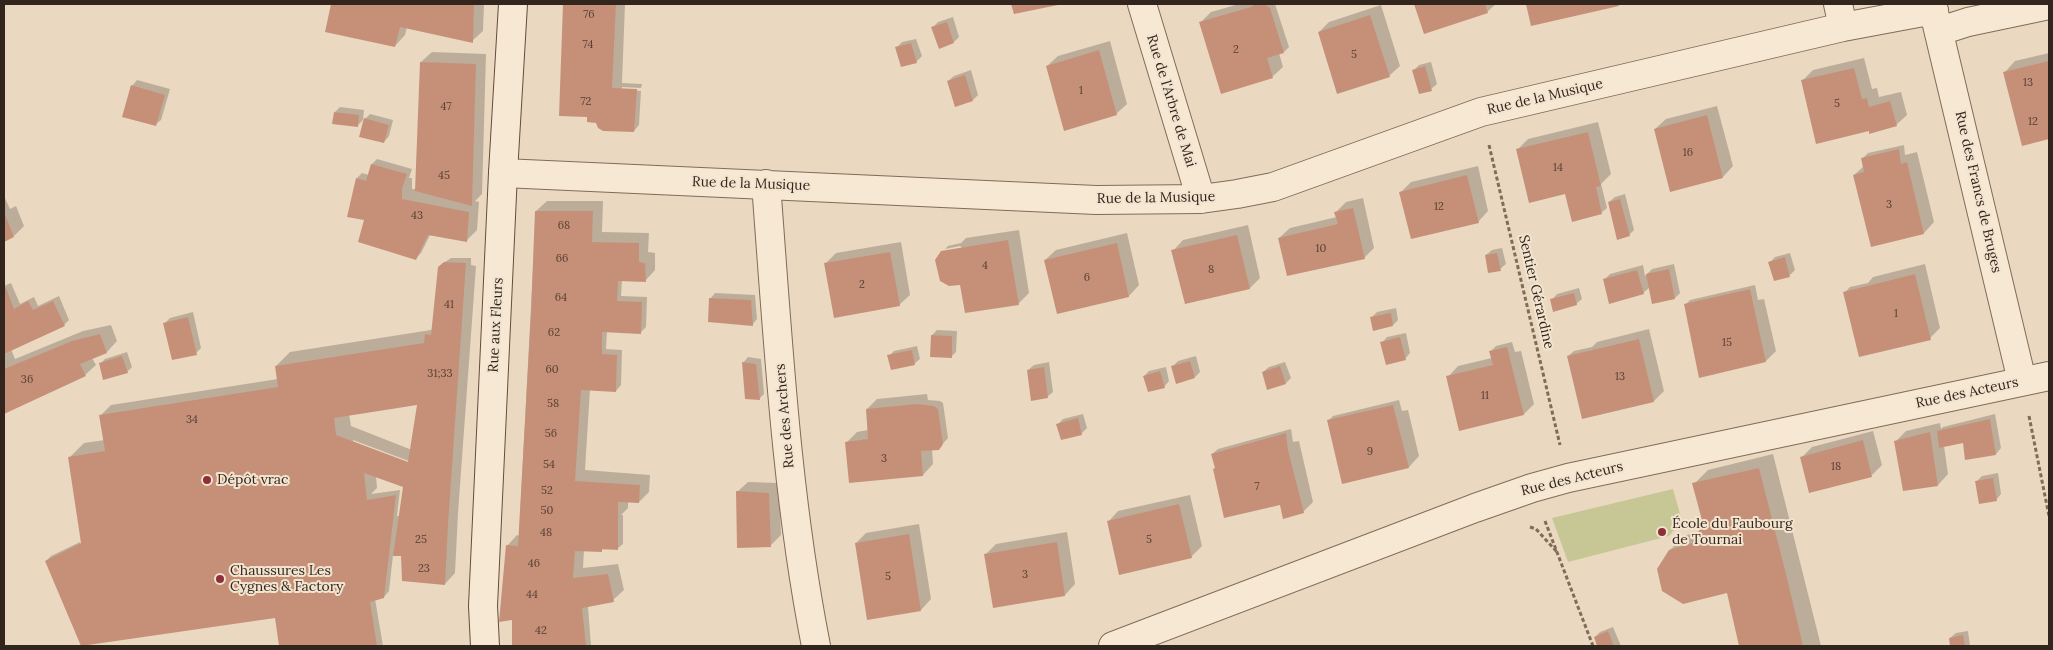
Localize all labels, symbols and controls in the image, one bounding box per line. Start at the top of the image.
house number: 76 [583,8,595,22]
street label: Rue de l'Arbre de Mai [1143,33,1199,169]
house number: 74 [583,38,593,52]
house number: 2 [1233,43,1239,57]
house number: 5 [1351,48,1357,62]
street label: Rue de la Musique [1485,75,1605,119]
house number: 13 [2023,76,2033,90]
house number: 1 [1079,84,1083,98]
house number: 72 [581,95,591,109]
house number: 5 [1834,97,1840,111]
house number: 47 [440,100,452,114]
street label: Rue des Francs de Bruges [1951,109,2005,275]
house number: 12 [2028,115,2038,129]
house number: 16 [1683,146,1693,160]
house number: 14 [1553,161,1563,175]
house number: 45 [438,169,450,183]
street label: Rue de la Musique [692,174,810,194]
street label: Rue de la Musique [1097,189,1215,207]
house number: 3 [1886,198,1892,212]
house number: 12 [1434,200,1444,214]
house number: 43 [411,209,423,223]
house number: 68 [558,219,570,233]
street label: Sentier Gérardine [1515,233,1557,351]
house number: 10 [1316,242,1326,256]
house number: 66 [556,252,568,266]
house number: 4 [982,259,988,273]
house number: 8 [1208,263,1214,277]
house number: 6 [1084,271,1090,285]
street label: Rue aux Fleurs [485,277,507,373]
house number: 2 [859,278,865,292]
house number: 64 [555,291,567,305]
house number: 41 [444,298,454,312]
house number: 1 [1894,307,1898,321]
house number: 62 [548,326,560,340]
house number: 15 [1722,336,1732,350]
house number: 60 [545,363,559,377]
street label: Rue des Archers [772,363,798,469]
house number: 31;33 [427,367,453,381]
house number: 13 [1615,370,1625,384]
house number: 36 [21,373,33,387]
street label: Rue des Acteurs [1914,374,2020,412]
house number: 11 [1481,389,1489,403]
house number: 58 [547,397,559,411]
house number: 34 [186,413,198,427]
house number: 56 [545,427,557,441]
house number: 9 [1367,445,1373,459]
house number: 3 [881,452,887,466]
house number: 54 [543,458,555,472]
street label: Rue des Acteurs [1519,458,1625,500]
house number: 18 [1831,460,1841,474]
place label: Dépôt vrac [217,472,288,488]
marker: Dépôt vrac [201,474,213,486]
house number: 7 [1254,480,1260,494]
house number: 52 [541,484,553,498]
house number: 50 [541,504,553,518]
place label: École du Faubourg de Tournai [1672,516,1793,548]
house number: 48 [540,526,552,540]
marker: École du Faubourg de Tournai [1656,526,1668,538]
house number: 25 [415,533,427,547]
house number: 5 [1146,533,1152,547]
house number: 46 [528,557,540,571]
house number: 23 [418,562,430,576]
place label: Chaussures Les Cygnes & Factory [230,563,343,596]
house number: 3 [1022,568,1028,582]
house number: 5 [885,570,891,584]
marker: Chaussures Les Cygnes & Factory [214,573,226,585]
house number: 44 [526,588,538,602]
house number: 42 [535,624,547,638]

